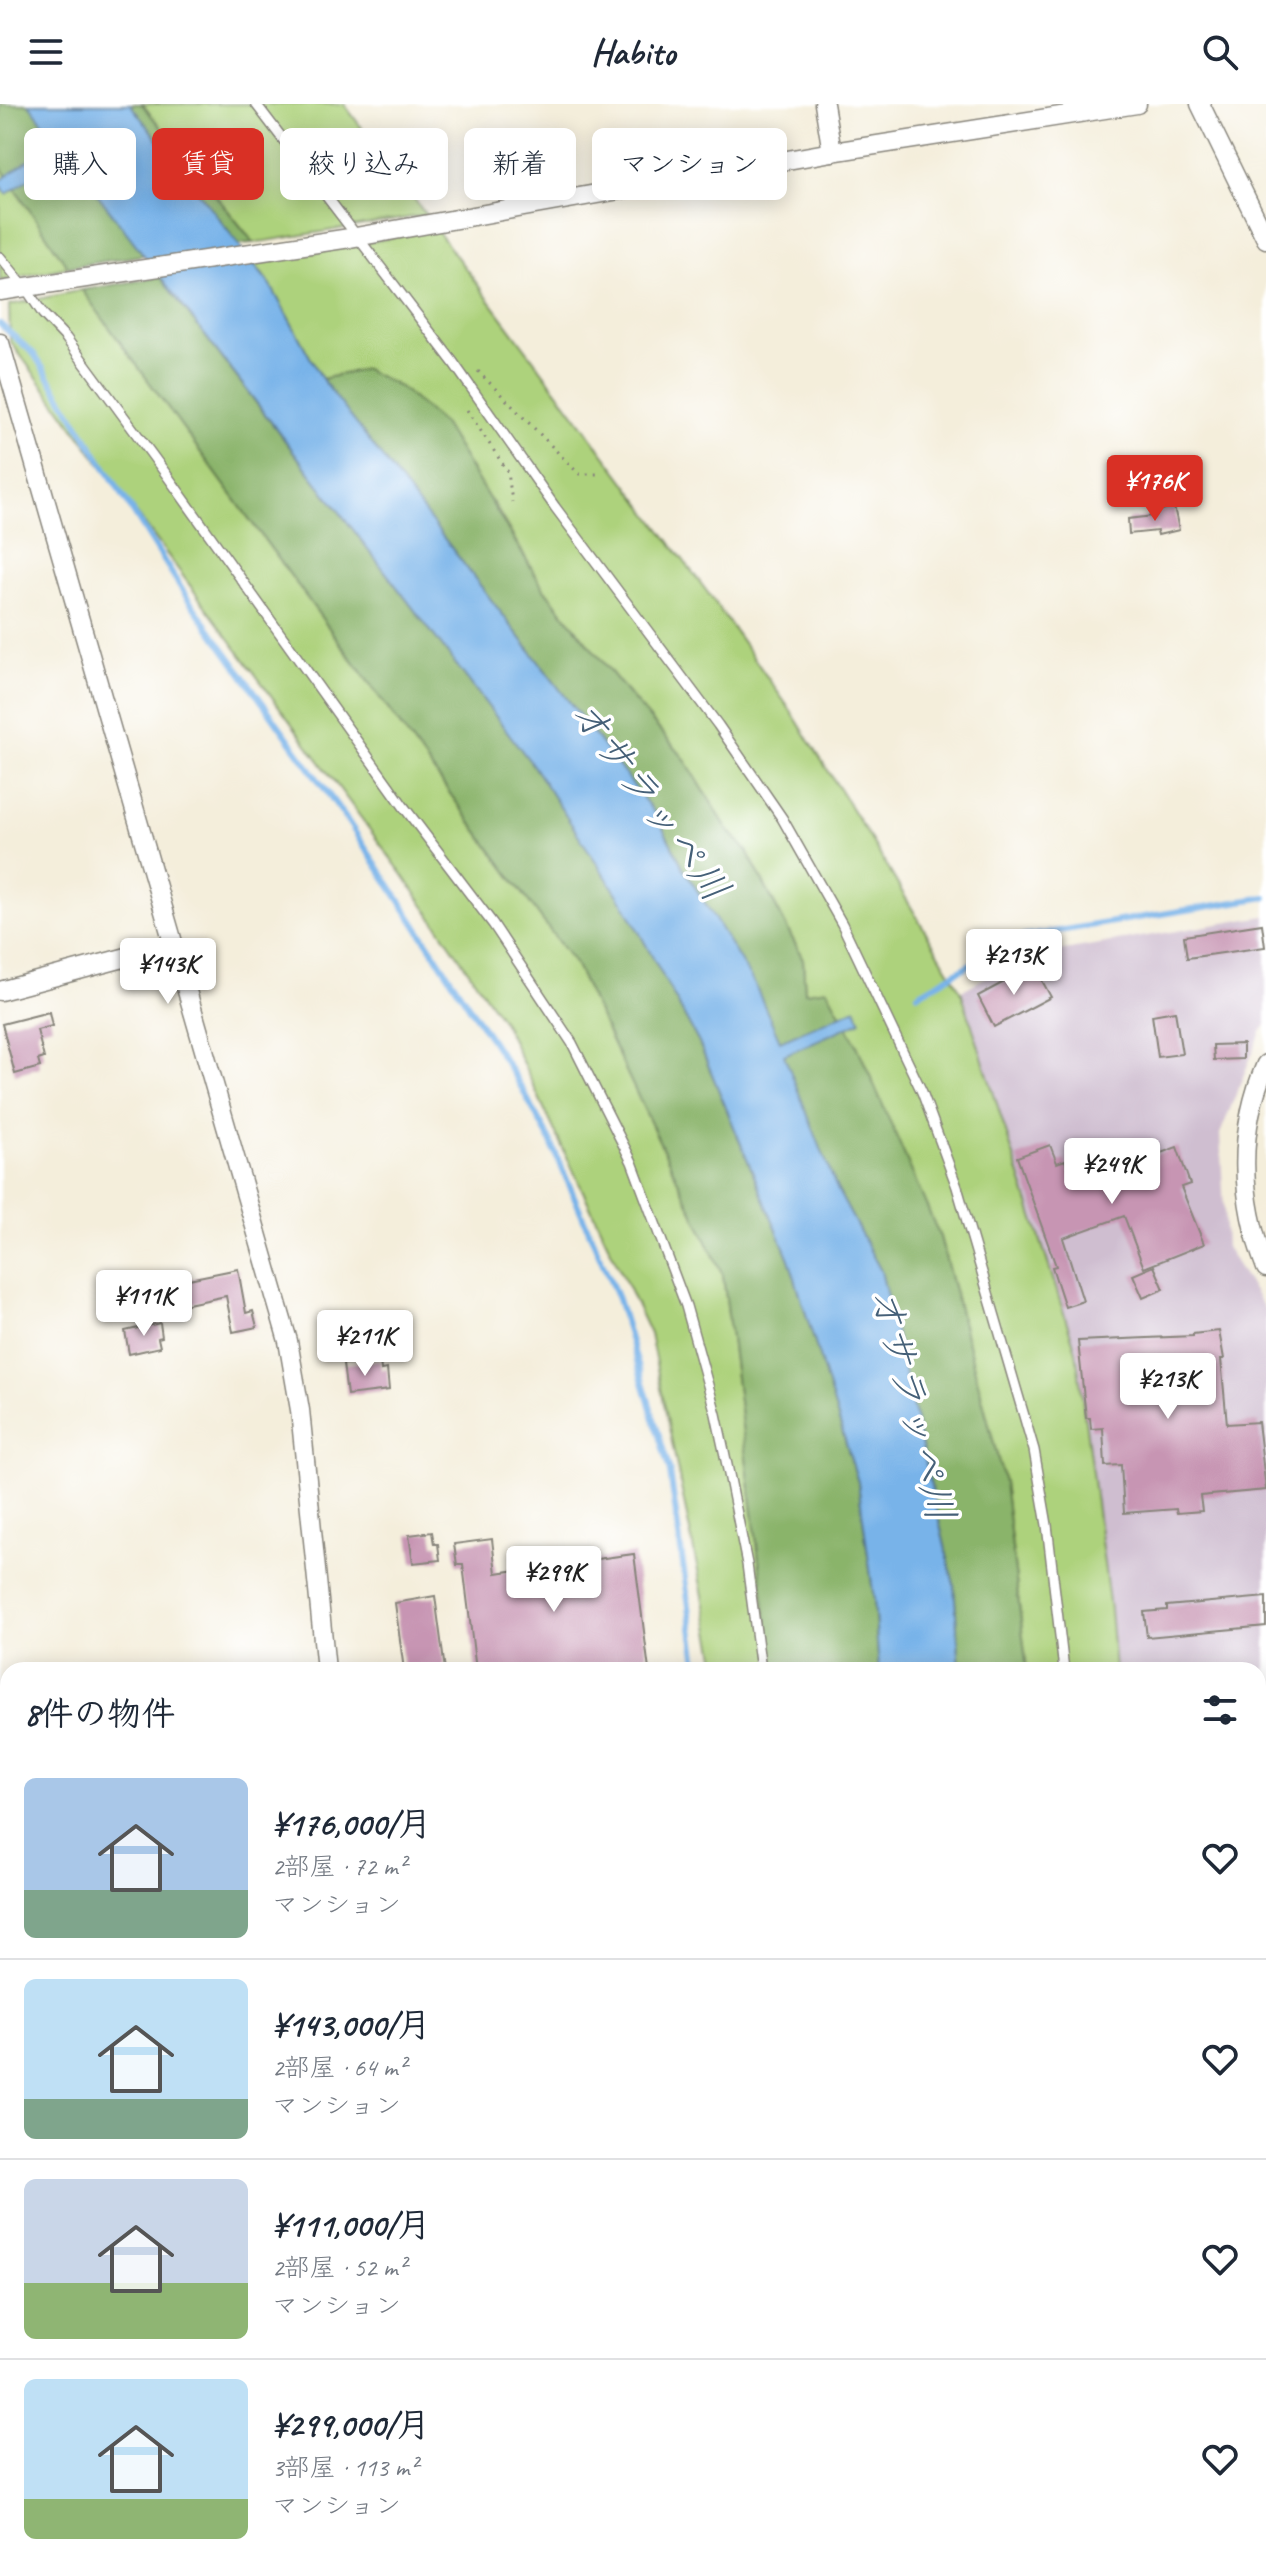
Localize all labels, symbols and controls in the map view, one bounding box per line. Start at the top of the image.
text: Habito [591,29,675,75]
icon: menu [24,30,68,74]
icon: search [1198,30,1242,74]
chip: 購入 [24,128,136,200]
chip: 賃貸 [152,128,264,200]
chip: 絞り込み [280,128,448,200]
chip: 新着 [464,128,576,200]
chip: マンション [592,128,787,200]
pin: ¥176K [1099,455,1211,523]
text: ¥176K [1125,464,1185,497]
water label: オサラッペ川 [559,688,741,912]
pin: ¥213K [958,929,1070,997]
pin: ¥143K [112,938,224,1006]
text: ¥213K [984,938,1044,971]
text: ¥143K [138,947,198,980]
pin: ¥249K [1056,1138,1168,1206]
text: ¥249K [1082,1147,1142,1180]
pin: ¥111K [88,1270,200,1338]
text: ¥111K [114,1279,174,1312]
water label: オサラッペ川 [860,1282,966,1526]
pin: ¥211K [309,1310,421,1378]
text: ¥211K [335,1319,395,1352]
pin: ¥213K [1112,1353,1224,1421]
text: ¥213K [1138,1362,1198,1395]
pin: ¥299K [498,1546,610,1614]
text: ¥299K [524,1555,584,1588]
icon: filters [1198,1688,1242,1732]
text: 8件の物件 [24,1692,175,1735]
text: ¥176,000/月 [272,1802,432,1845]
icon: home [88,1810,184,1906]
icon: heart [1198,1836,1242,1880]
text: 2部屋 · 72 m² [272,1850,406,1883]
text: マンション [272,1888,401,1921]
text: ¥143,000/月 [272,2003,431,2046]
icon: home [88,2011,184,2107]
icon: heart [1198,2037,1242,2081]
text: 2部屋 · 64 m² [272,2051,406,2084]
text: マンション [272,2089,401,2122]
text: ¥111,000/月 [272,2203,431,2246]
icon: home [88,2211,184,2307]
icon: heart [1198,2237,1242,2281]
text: 2部屋 · 52 m² [272,2251,406,2284]
text: マンション [272,2289,401,2322]
text: ¥299,000/月 [272,2403,430,2446]
icon: home [88,2411,184,2507]
icon: heart [1198,2437,1242,2481]
text: 3部屋 · 113 m² [272,2451,417,2484]
text: マンション [272,2489,401,2522]

